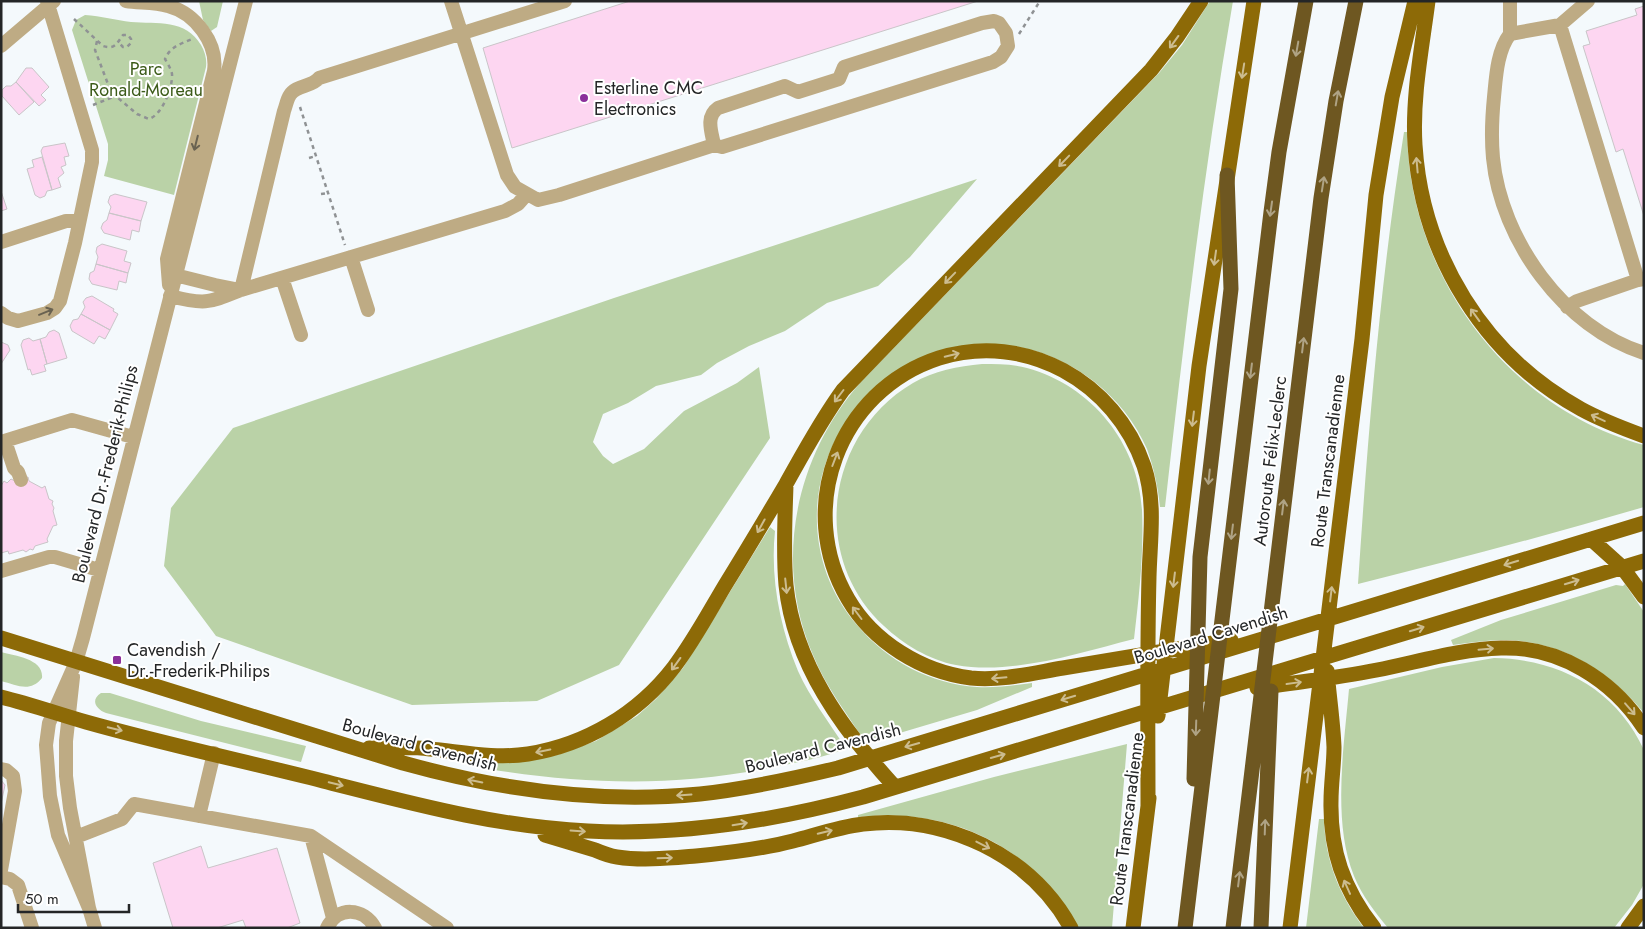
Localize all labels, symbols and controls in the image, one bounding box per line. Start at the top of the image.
one-way arrow [1168,35,1179,48]
one-way arrow [1292,41,1302,57]
park label: Parc Ronald-Moreau [89,56,203,103]
one-way arrow [1238,63,1248,79]
place label: Esterline CMC Electronics [594,75,703,122]
one-way arrow [1332,91,1342,107]
marker: Esterline CMC Electronics [578,92,590,104]
one-way arrow [190,135,200,151]
one-way arrow [1057,155,1070,167]
one-way arrow [1412,158,1422,174]
one-way arrow [1318,176,1328,192]
one-way arrow [1266,201,1276,217]
one-way arrow [1210,249,1220,265]
one-way arrow [944,272,957,284]
one-way arrow [38,307,53,316]
one-way arrow [1470,308,1480,322]
one-way arrow [1298,337,1308,353]
one-way arrow [943,350,959,359]
street label: Boulevard Dr.-Frederik-Philips [65,362,145,586]
one-way arrow [1246,362,1256,378]
street label: Route Transcanadienne [1304,373,1352,549]
street label: Autoroute Félix-Leclerc [1247,375,1293,547]
one-way arrow [833,389,844,402]
one-way arrow [1188,410,1198,426]
one-way arrow [1591,413,1606,423]
one-way arrow [831,452,840,467]
one-way arrow [1204,469,1214,485]
one-way arrow [1278,499,1288,515]
one-way arrow [756,518,766,533]
one-way arrow [1227,524,1237,540]
one-way arrow [1503,559,1519,569]
one-way arrow [1169,572,1179,588]
one-way arrow [1564,576,1580,586]
one-way arrow [781,577,791,593]
one-way arrow [1326,586,1336,602]
street label: Boulevard Cavendish [1131,599,1291,671]
one-way arrow [852,606,863,619]
one-way arrow [1408,624,1424,634]
place label: Cavendish / Dr.-Frederik-Philips [127,637,270,684]
one-way arrow [1478,644,1494,654]
marker: Cavendish / Dr.-Frederik-Philips [111,654,123,666]
one-way arrow [671,657,681,671]
one-way arrow [991,673,1007,682]
one-way arrow [1286,677,1302,687]
one-way arrow [1061,694,1076,703]
one-way arrow [1624,702,1635,715]
street label: Boulevard Cavendish [339,712,501,778]
street label: Boulevard Cavendish [742,716,904,780]
one-way arrow [1191,720,1200,736]
one-way arrow [107,725,123,734]
street label: Route Transcanadienne [1103,731,1151,907]
one-way arrow [905,740,921,750]
one-way arrow [535,746,551,756]
one-way arrow [990,751,1006,761]
one-way arrow [1303,767,1313,783]
one-way arrow [467,776,483,786]
one-way arrow [327,780,343,789]
one-way arrow [676,790,692,800]
one-way arrow [732,819,748,829]
one-way arrow [1260,819,1269,835]
one-way arrow [570,826,586,835]
one-way arrow [817,827,833,837]
one-way arrow [976,840,991,850]
one-way arrow [657,853,673,862]
one-way arrow [1234,872,1244,888]
one-way arrow [1342,880,1352,895]
scale bar [18,882,129,914]
text: 50 m [25,888,59,910]

